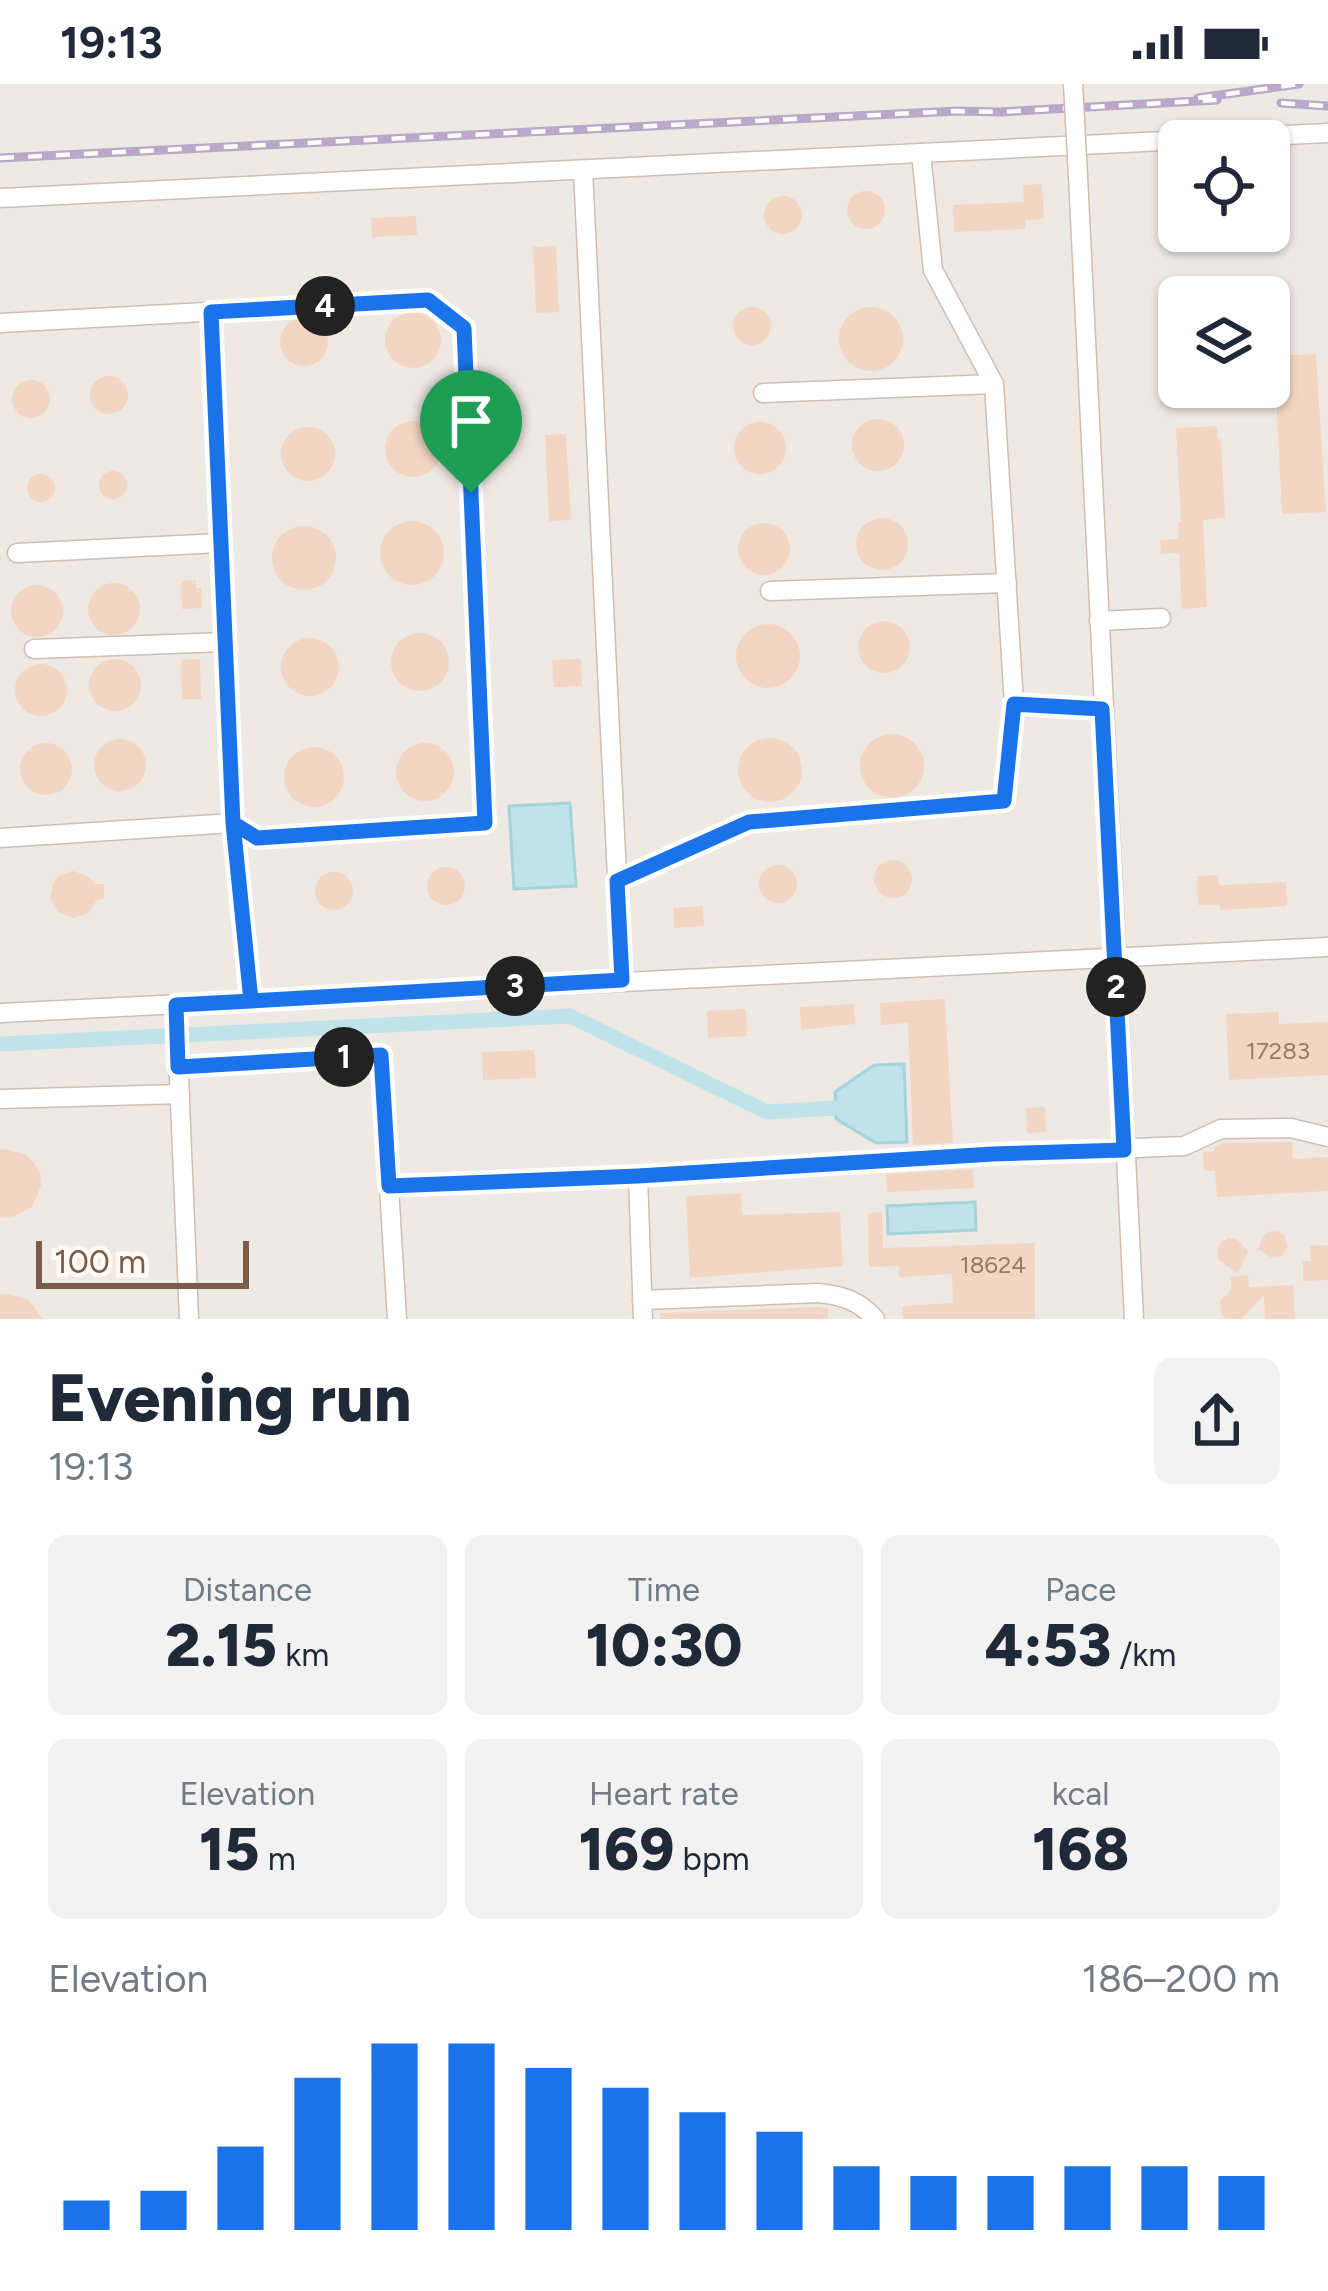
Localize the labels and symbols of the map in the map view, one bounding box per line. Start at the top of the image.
pin: 4 [295,276,355,336]
pin [420,370,522,493]
pin: 3 [485,956,545,1016]
pin: 2 [1086,957,1146,1017]
pin: 1 [314,1027,374,1087]
house number: 17283 [1246,1036,1310,1065]
scale bar [36,1235,249,1288]
house number: 18624 [960,1250,1026,1279]

